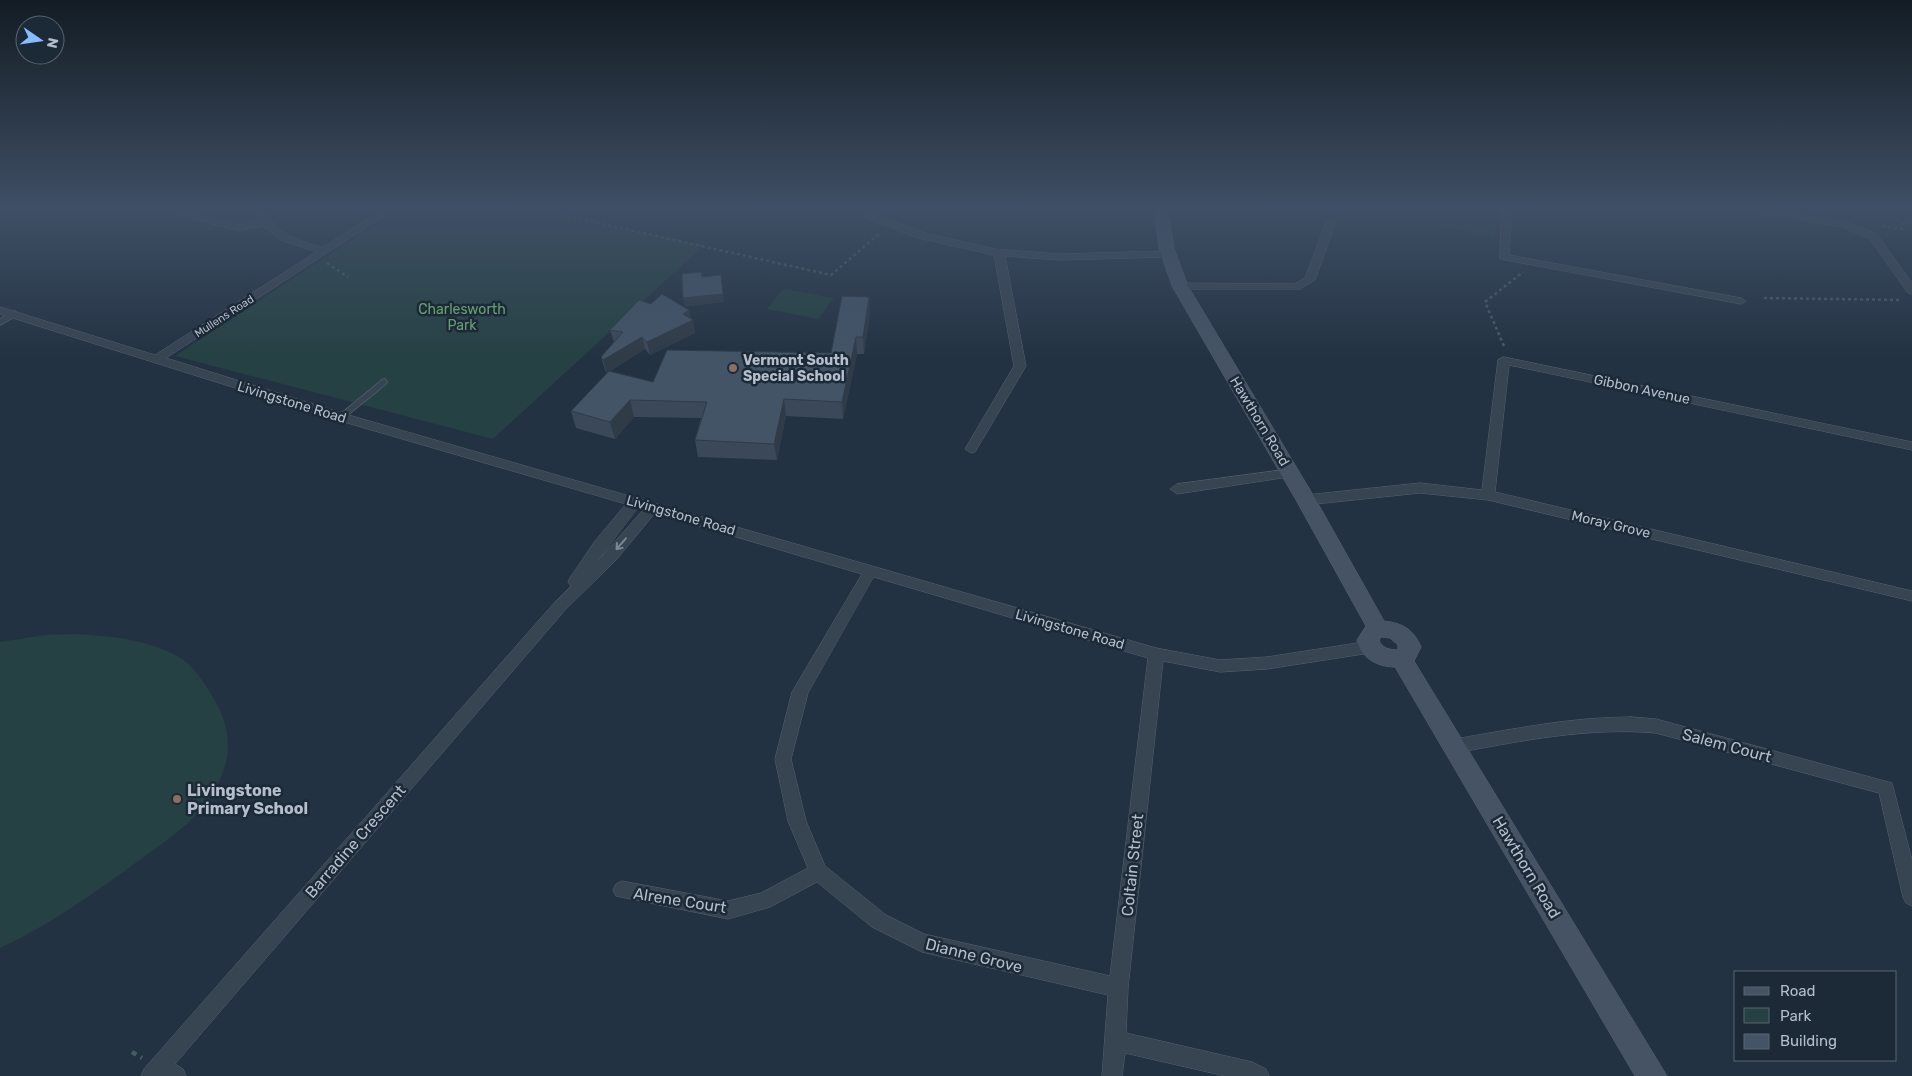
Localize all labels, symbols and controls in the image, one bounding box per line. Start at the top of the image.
north arrow [15,15,65,65]
text: N [43,36,62,50]
street label: Mullens Road [192,292,256,340]
park label: Charlesworth Park [418,301,506,334]
place label: Vermont South Special School [743,352,849,385]
marker: Vermont South Special School [727,362,739,374]
street label: Gibbon Avenue [1592,371,1692,408]
street label: Hawthorn Road [1226,373,1293,469]
street label: Livingstone Road [235,378,348,427]
street label: Livingstone Road [624,492,737,539]
street label: Moray Grove [1570,507,1652,542]
one-way arrow [616,537,627,550]
street label: Livingstone Road [1013,606,1126,653]
street label: Salem Court [1680,724,1774,767]
place label: Livingstone Primary School [187,781,308,818]
street label: Barradine Crescent [301,781,410,902]
marker: Livingstone Primary School [171,793,183,805]
street label: Coltain Street [1118,813,1147,917]
street label: Hawthorn Road [1489,813,1565,922]
street label: Alrene Court [632,884,728,917]
street label: Dianne Grove [923,934,1024,977]
legend [1734,971,1897,1061]
text: Road [1780,982,1816,1000]
text: Park [1780,1007,1811,1025]
text: Building [1780,1032,1837,1050]

